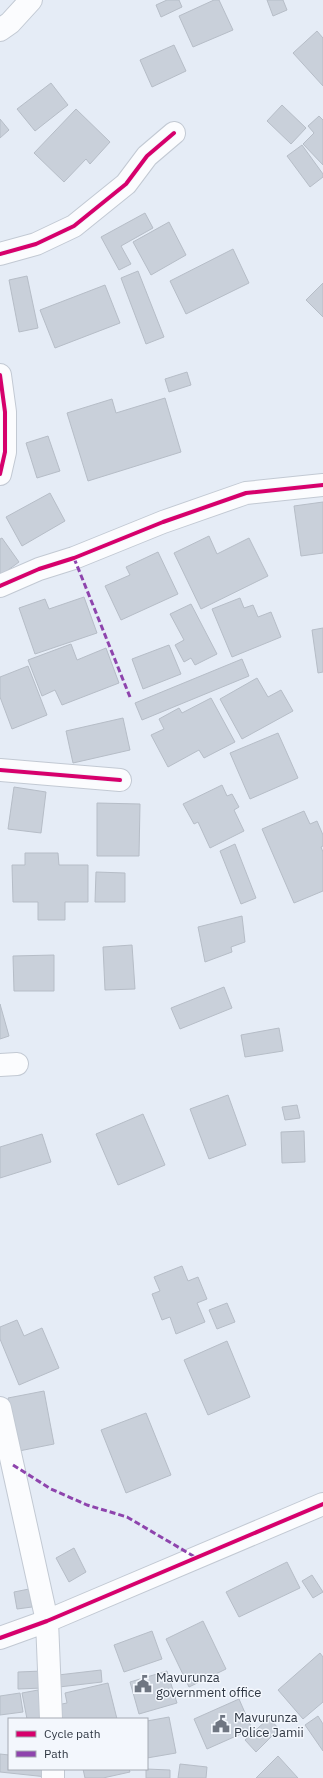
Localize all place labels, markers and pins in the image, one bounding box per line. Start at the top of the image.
place label: Mavurunza government office [156,1669,261,1701]
public building icon: Mavurunza government office [133,1674,153,1694]
place label: Mavurunza Police Jamii [234,1709,304,1741]
public building icon: Mavurunza Police Jamii [211,1714,231,1734]

